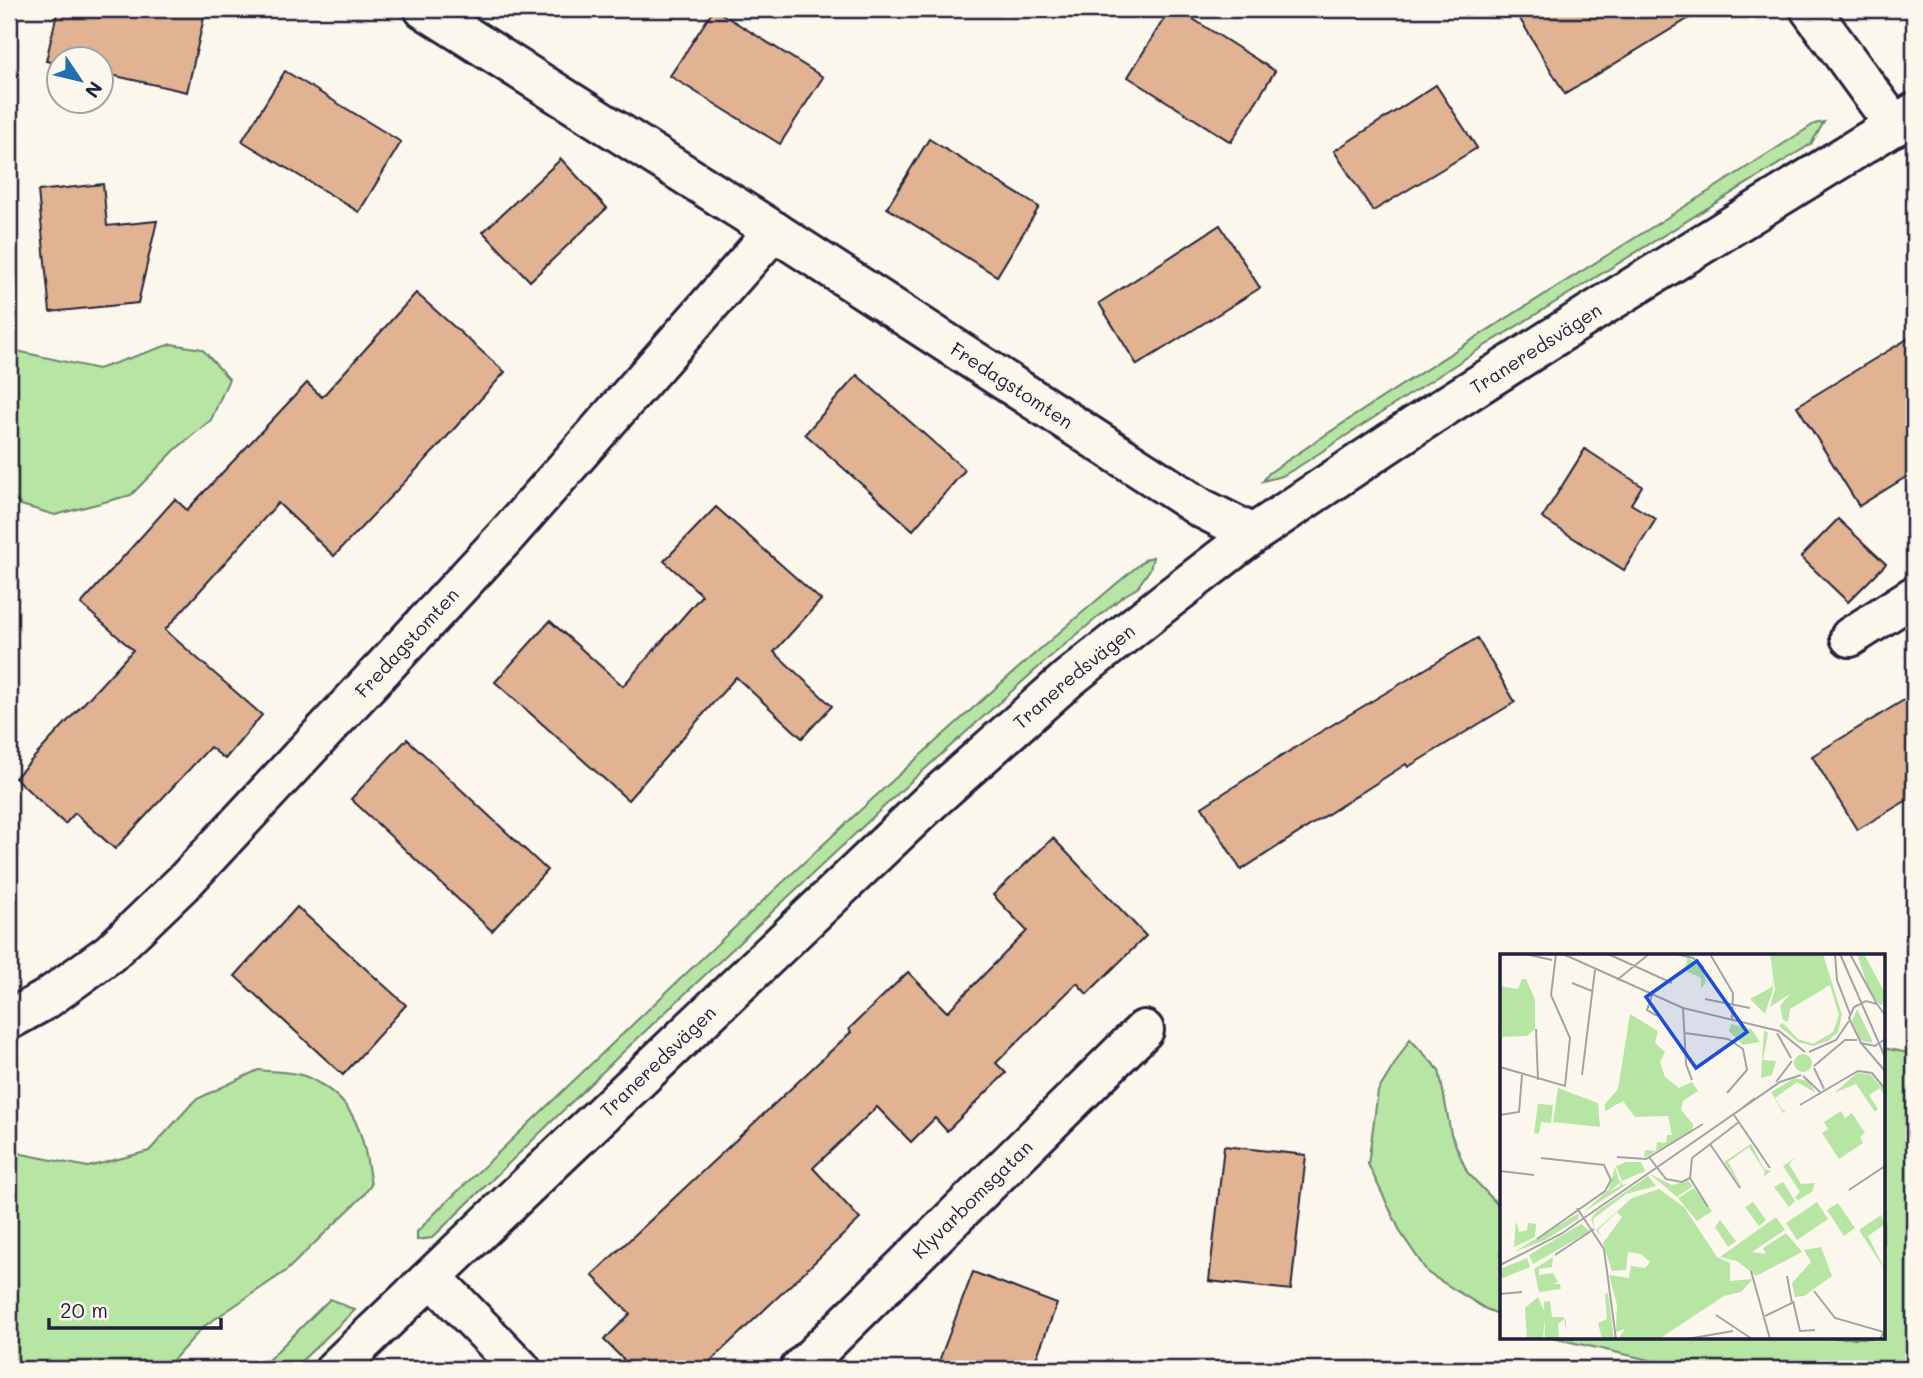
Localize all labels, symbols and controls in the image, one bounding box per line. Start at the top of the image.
north arrow [46,46,116,116]
text: N [80,77,109,103]
street label: Traneredsvägen [1465,297,1606,399]
street label: Fredagstomten [946,336,1078,434]
street label: Fredagstomten [349,582,464,703]
street label: Traneredsvägen [1008,618,1140,734]
inset map [1500,954,1884,1340]
street label: Traneredsvägen [594,1000,721,1122]
street label: Klyvarbomsgatan [907,1134,1037,1264]
scale bar [49,1287,220,1331]
text: 20 m [60,1296,108,1323]

